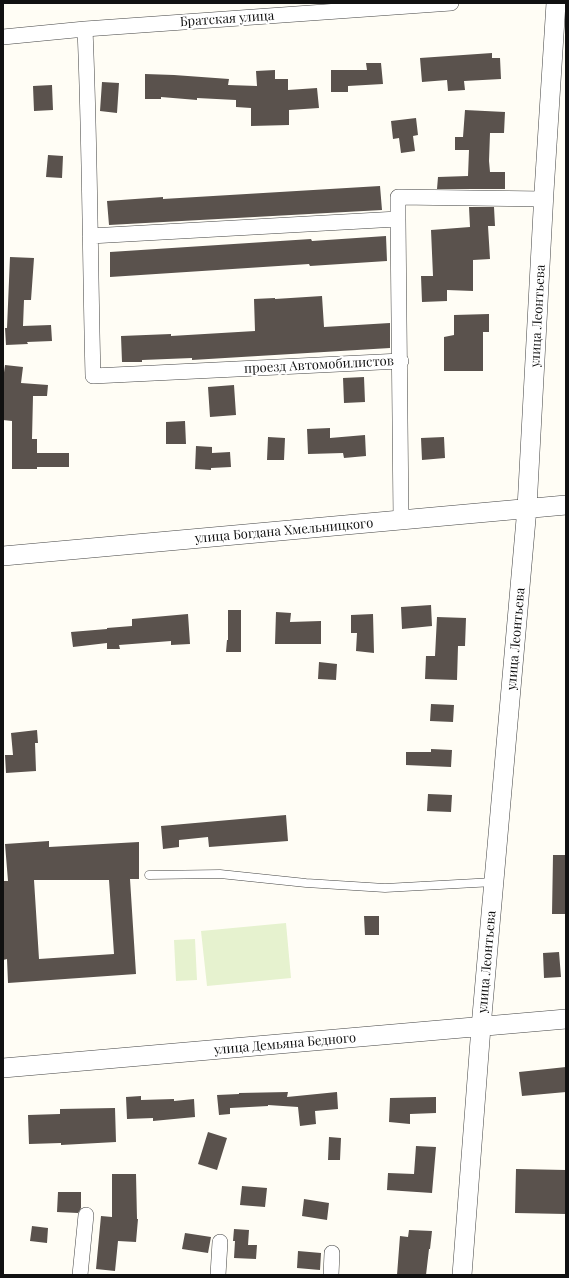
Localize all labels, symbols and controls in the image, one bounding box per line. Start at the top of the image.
street label: Братская улица [179,8,275,30]
street label: улица Леонтьева [528,264,548,368]
street label: проезд Автомобилистов [244,353,394,377]
street label: улица Богдана Хмельницкого [194,515,374,547]
street label: улица Леонтьева [504,587,528,691]
street label: улица Леонтьева [475,910,499,1014]
street label: улица Демьяна Бедного [213,1030,357,1058]

